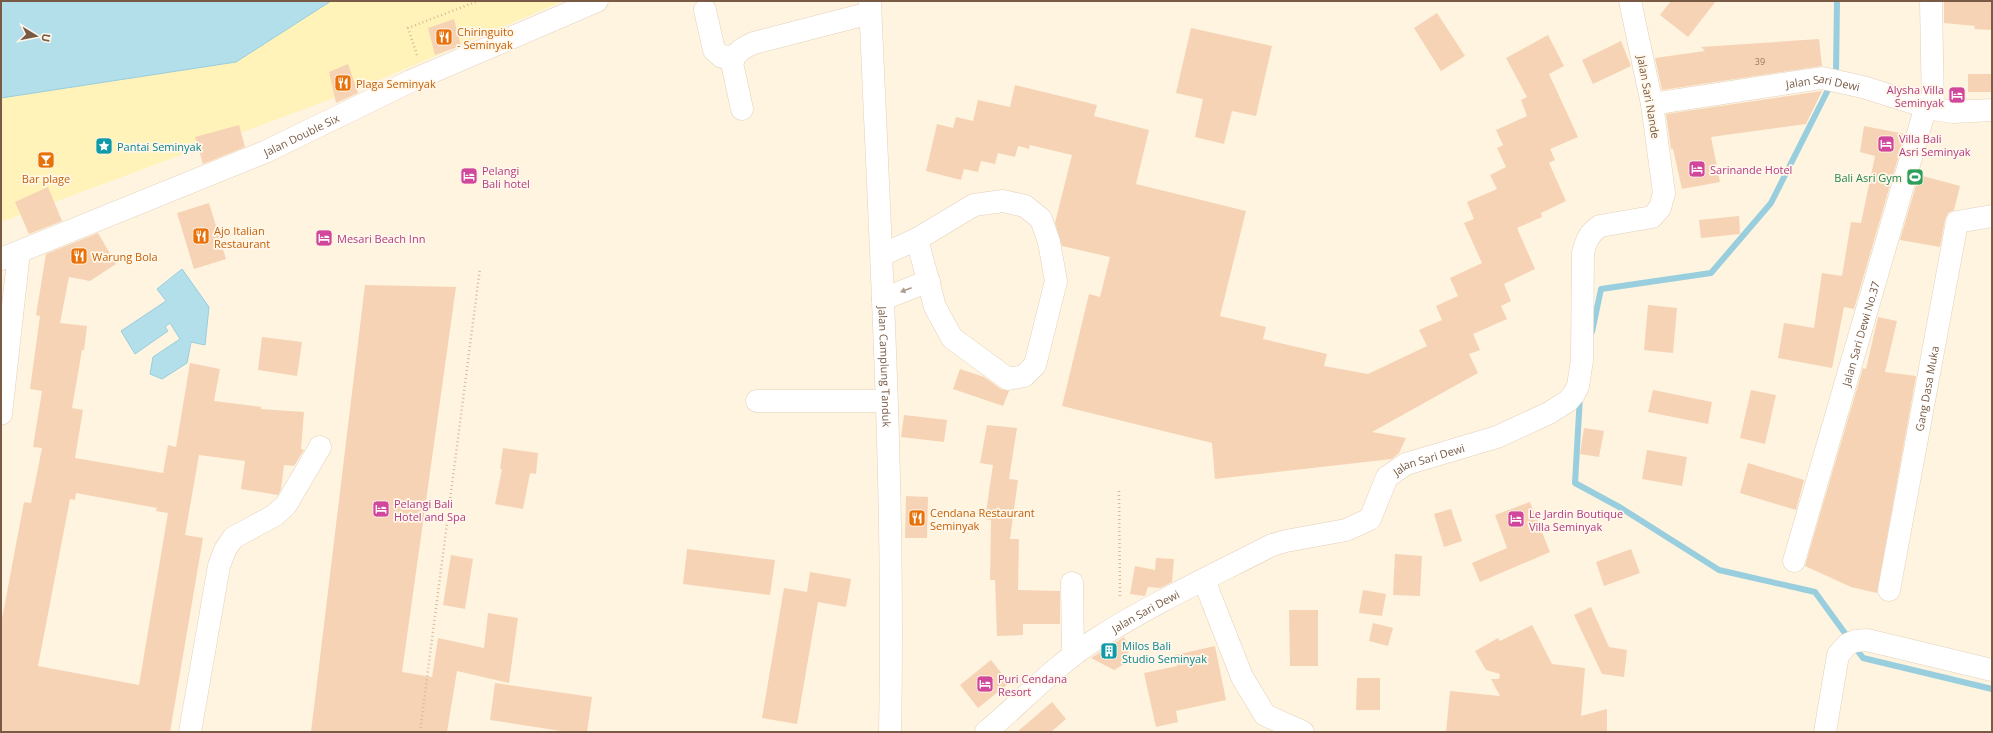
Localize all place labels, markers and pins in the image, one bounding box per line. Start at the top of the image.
place label: Chiringuito - Seminyak [457,24,514,52]
restaurant icon: Chiringuito - Seminyak [434,27,454,47]
restaurant icon: Plaga Seminyak [333,73,353,93]
place label: Plaga Seminyak [356,76,436,91]
place label: Alysha Villa Seminyak [1887,82,1944,110]
hotel icon: Alysha Villa Seminyak [1947,85,1967,105]
place label: Villa Bali Asri Seminyak [1899,131,1971,159]
hotel icon: Villa Bali Asri Seminyak [1876,134,1896,154]
place icon: Pantai Seminyak [94,136,114,156]
place label: Pantai Seminyak [117,139,202,154]
bar icon: Bar plage [36,150,56,170]
hotel icon: Sarinande Hotel [1687,159,1707,179]
place label: Sarinande Hotel [1710,162,1792,177]
place label: Pelangi Bali hotel [482,163,530,191]
hotel icon: Pelangi Bali hotel [459,166,479,186]
sports icon: Bali Asri Gym [1905,167,1925,187]
place label: Bali Asri Gym [1834,170,1902,185]
place label: Bar plage [22,171,70,186]
place label: Ajo Italian Restaurant [214,223,270,251]
restaurant icon: Ajo Italian Restaurant [191,226,211,246]
hotel icon: Mesari Beach Inn [314,228,334,248]
place label: Mesari Beach Inn [337,231,425,246]
restaurant icon: Warung Bola [69,246,89,266]
place label: Warung Bola [92,249,158,264]
place label: Pelangi Bali Hotel and Spa [394,496,466,524]
hotel icon: Pelangi Bali Hotel and Spa [371,499,391,519]
place label: Cendana Restaurant Seminyak [930,505,1035,533]
place label: Le Jardin Boutique Villa Seminyak [1529,506,1623,534]
restaurant icon: Cendana Restaurant Seminyak [907,508,927,528]
hotel icon: Le Jardin Boutique Villa Seminyak [1506,509,1526,529]
place label: Milos Bali Studio Seminyak [1122,638,1207,666]
building icon: Milos Bali Studio Seminyak [1099,641,1119,661]
place label: Puri Cendana Resort [998,671,1067,699]
hotel icon: Puri Cendana Resort [975,674,995,694]

